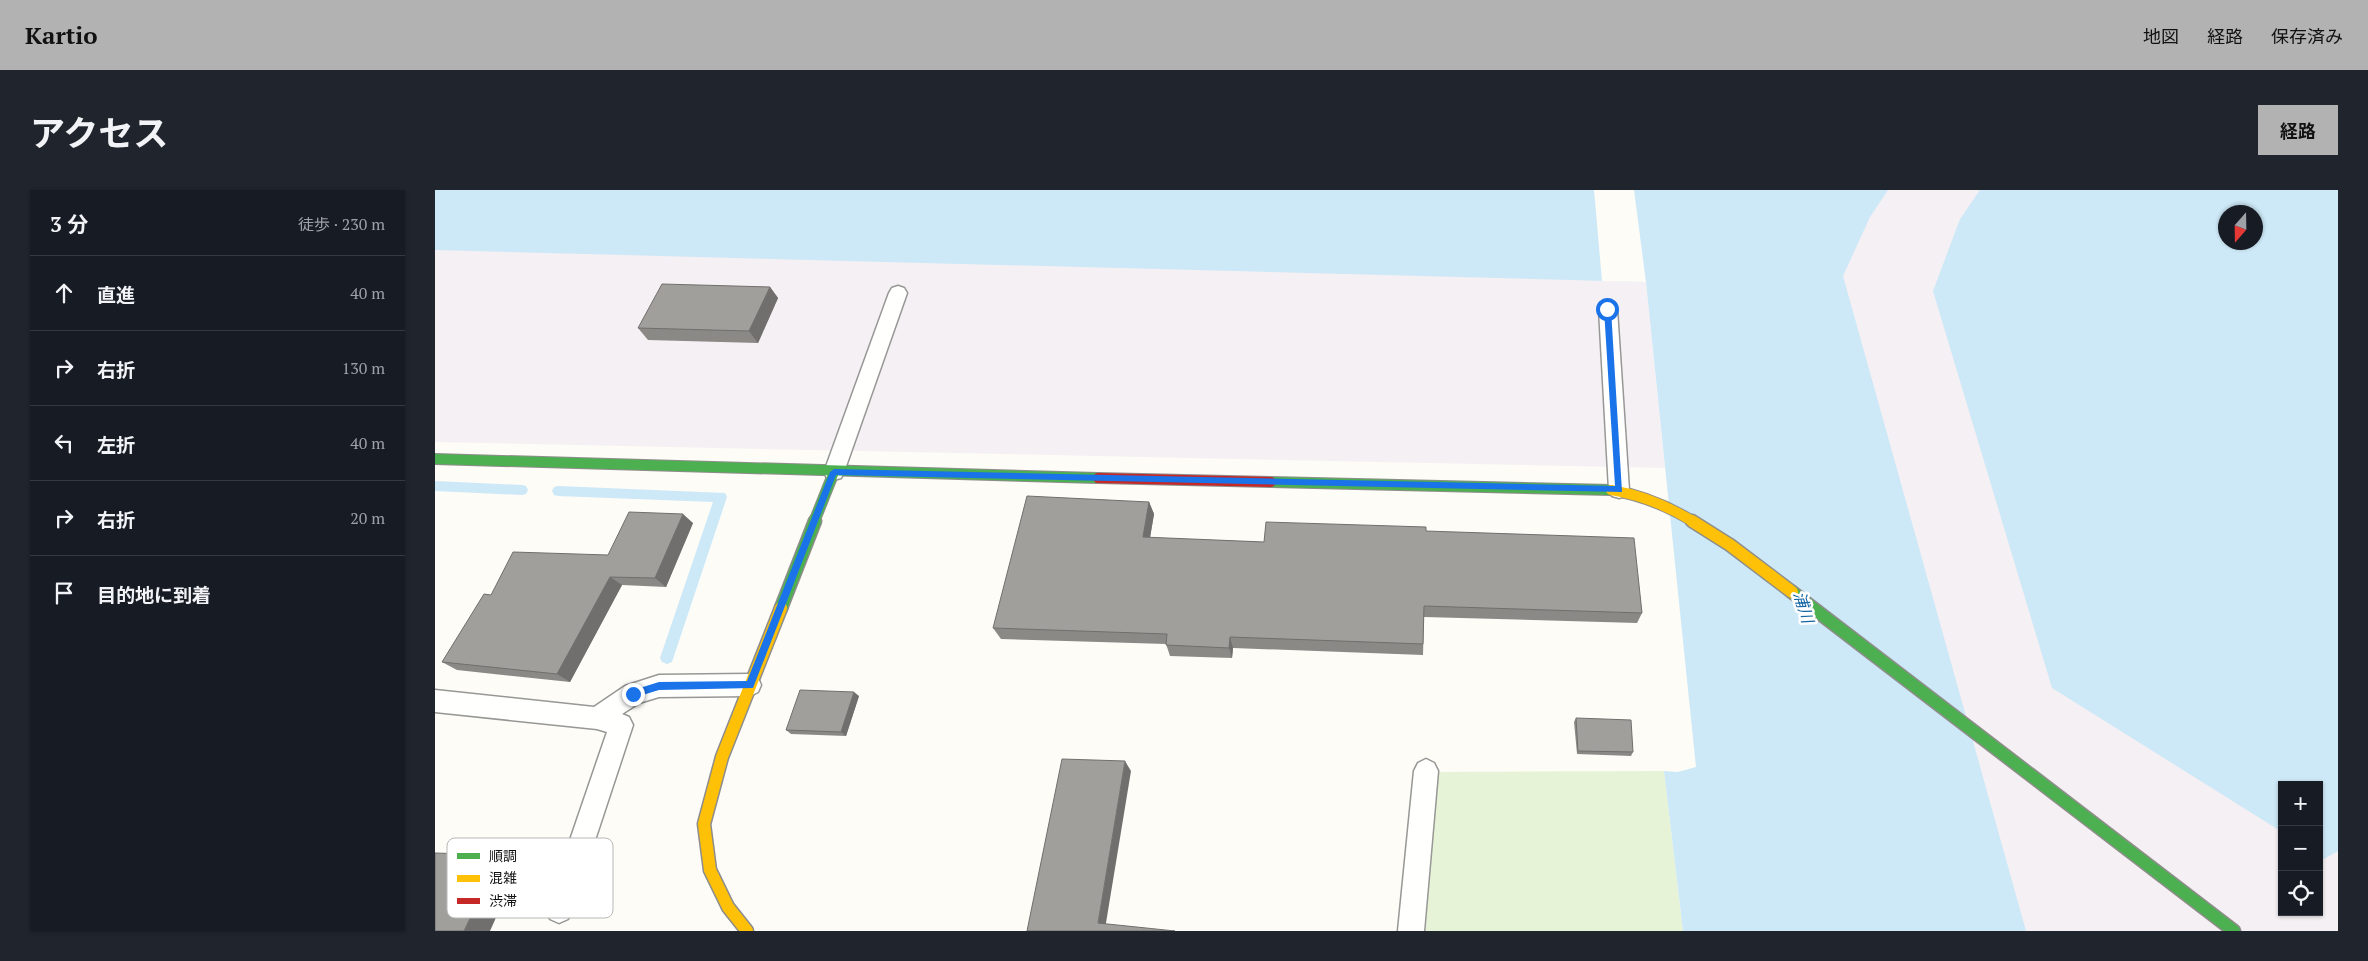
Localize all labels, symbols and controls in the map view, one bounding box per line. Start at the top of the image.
text: Kartio [25,19,98,51]
text: 地図 [2143,24,2179,48]
text: 経路 [2207,24,2243,48]
text: 保存済み [2271,24,2343,48]
button: 経路 [2258,105,2338,155]
text: アクセス [30,110,168,156]
north arrow [2218,205,2263,250]
text: 3 分 [50,210,89,238]
text: 徒歩 · 230 m [298,213,385,235]
icon: ahead [50,279,78,307]
text: 直進 [97,282,135,307]
text: 40 m [350,282,385,304]
route start [1596,298,1619,321]
icon: right [50,354,78,382]
text: 右折 [97,357,135,382]
text: 130 m [342,357,385,379]
icon: left [50,429,78,457]
text: 左折 [97,432,135,457]
text: 40 m [350,432,385,454]
icon: right [50,504,78,532]
text: 右折 [97,507,135,532]
text: 20 m [350,507,385,529]
icon: arrive [50,579,78,607]
text: 目的地に到着 [97,582,211,607]
water label: 浦川 [1789,588,1820,627]
route end [622,683,645,706]
map controls [2278,781,2323,916]
button: + [2278,781,2323,826]
button: − [2278,826,2323,871]
legend [447,838,613,918]
text: 順調 [489,846,517,865]
text: 混雑 [489,868,517,887]
button: locate [2278,871,2323,916]
text: 渋滞 [489,891,517,910]

